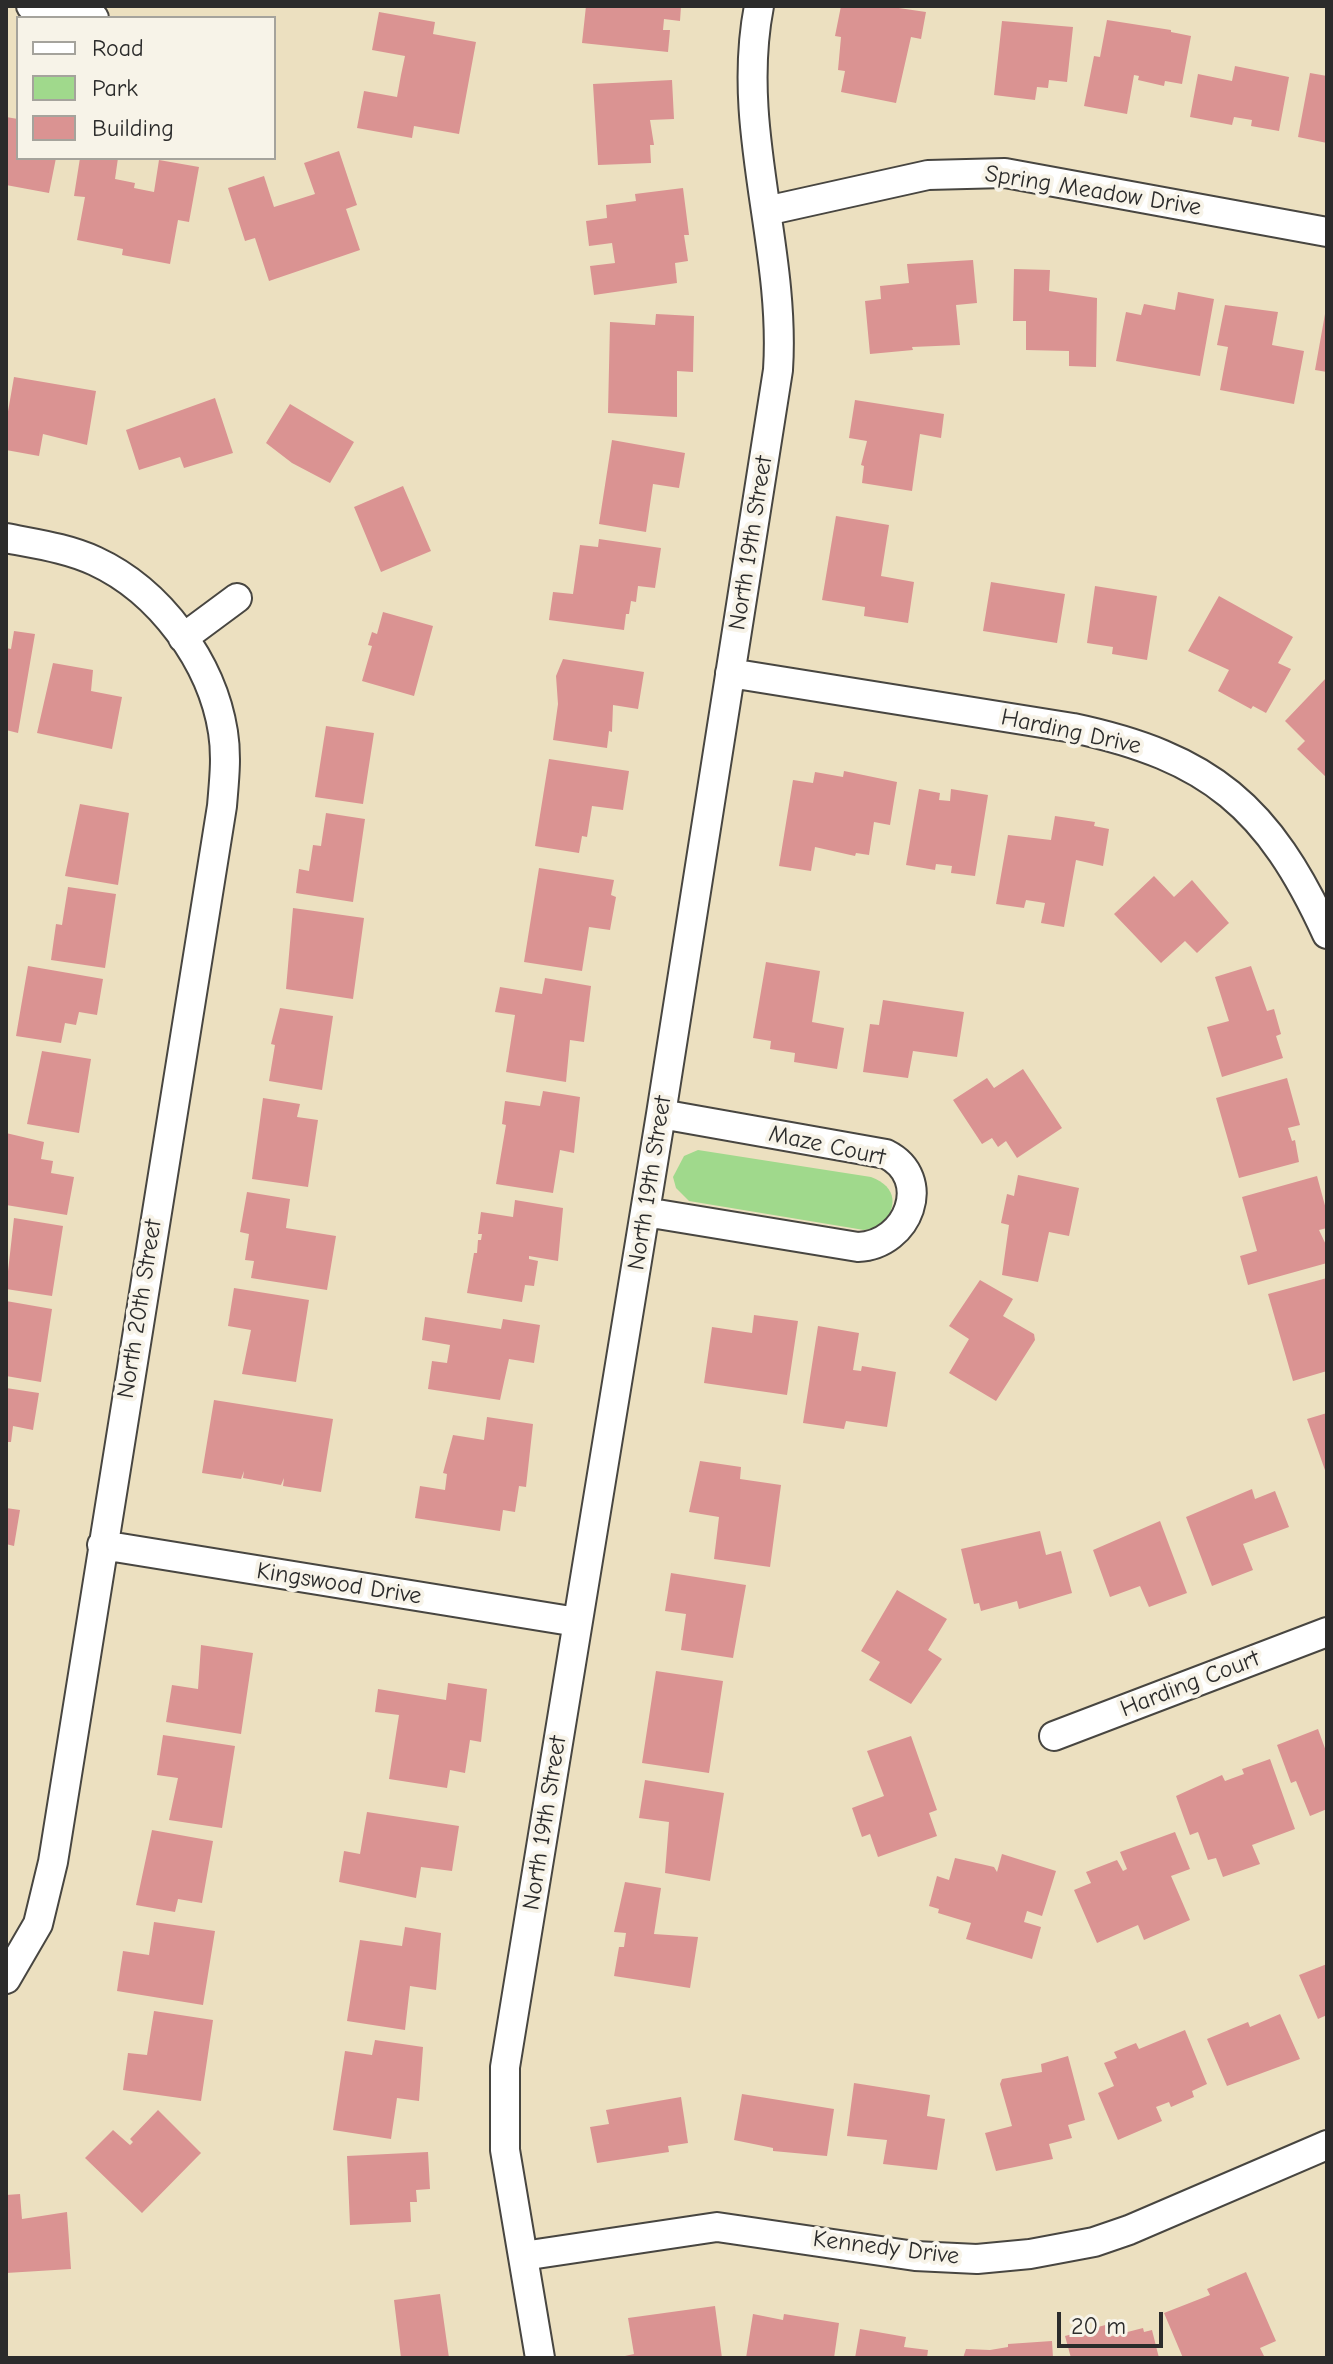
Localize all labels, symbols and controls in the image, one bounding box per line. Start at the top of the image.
legend [16,16,276,160]
text: Road [92,34,144,62]
text: Park [92,74,138,102]
text: Building [92,114,174,142]
street label: Spring Meadow Drive [983,160,1203,222]
street label: North 19th Street [723,454,779,632]
street label: Harding Drive [998,703,1144,761]
street label: North 19th Street [622,1094,678,1272]
street label: Maze Court [766,1120,888,1172]
street label: North 20th Street [112,1217,168,1401]
street label: Kingswood Drive [254,1557,424,1611]
street label: Harding Court [1116,1644,1264,1724]
street label: North 19th Street [517,1734,573,1912]
street label: Kennedy Drive [811,2225,961,2271]
scale bar [1061,2296,1167,2346]
text: 20 m [1071,2312,1126,2340]

